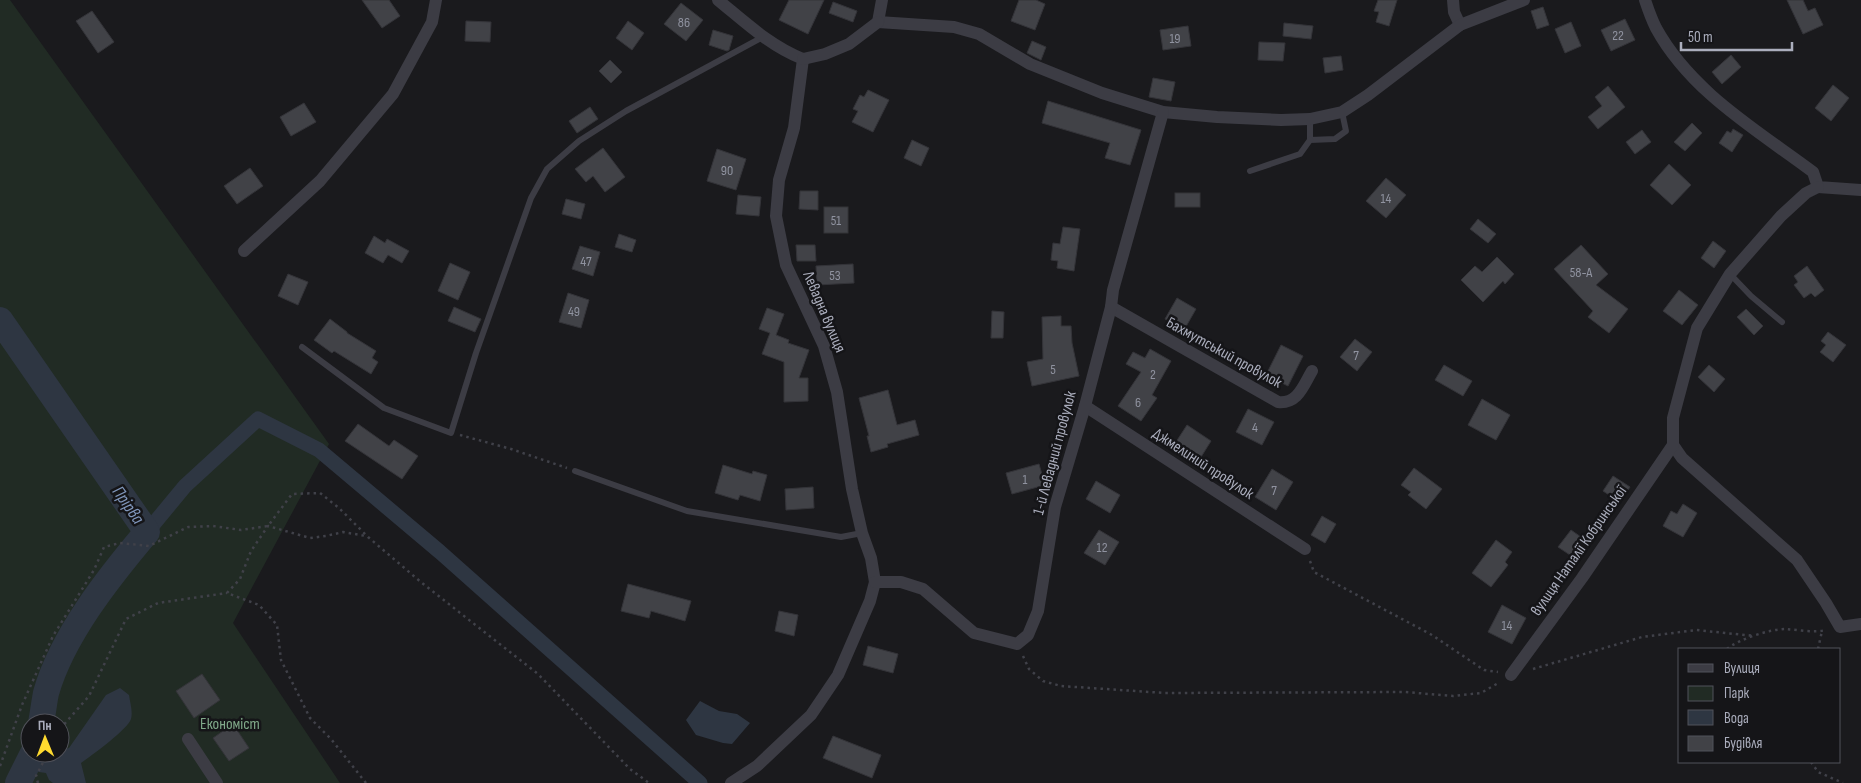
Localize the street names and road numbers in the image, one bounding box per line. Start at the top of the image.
street label: Левадна вулиця [798,268,850,355]
street label: Бахмутський провулок [1163,313,1286,393]
street label: 1-й Левадний провулок [1029,388,1081,517]
street label: Джмелиний провулок [1149,424,1258,504]
street label: вулиця Наталії Кобринської [1527,482,1632,620]

